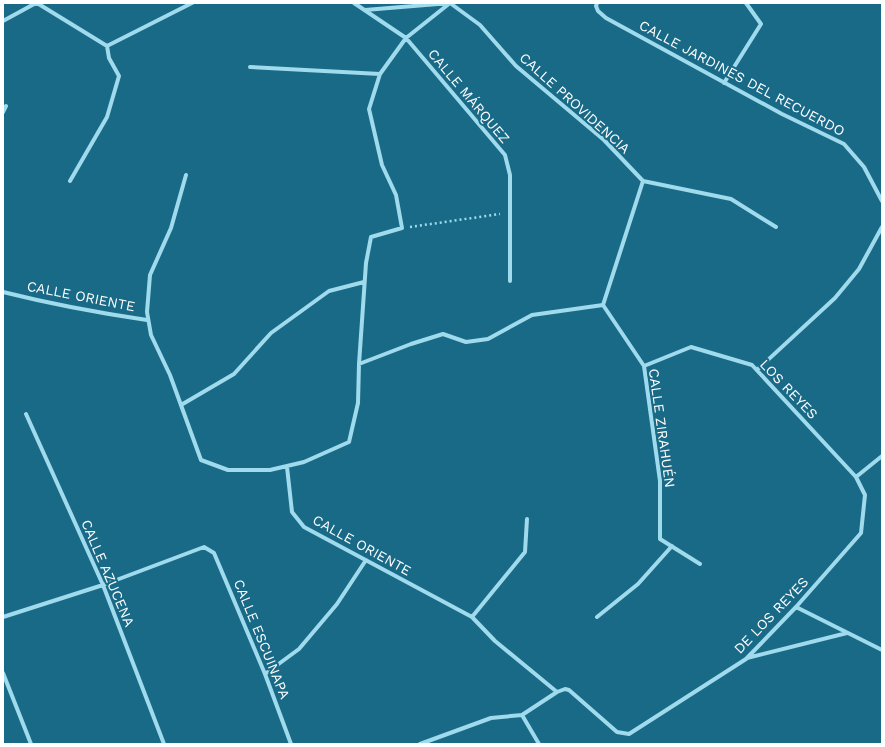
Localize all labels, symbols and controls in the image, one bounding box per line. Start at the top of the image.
street label: CALLE JARDINES DEL RECUERDO [637,17,847,139]
street label: CALLE MÁRQUEZ [425,46,513,146]
street label: CALLE PROVIDENCIA [517,49,633,157]
street label: CALLE ORIENTE [26,278,136,314]
street label: LOS REYES [757,356,821,422]
street label: CALLE ZIRAHUÉN [646,367,678,489]
street label: CALLE ORIENTE [310,511,414,579]
street label: CALLE AZUCENA [78,517,138,629]
street label: DE LOS REYES [731,573,811,657]
street label: CALLE ESCUINAPA [231,577,293,701]

